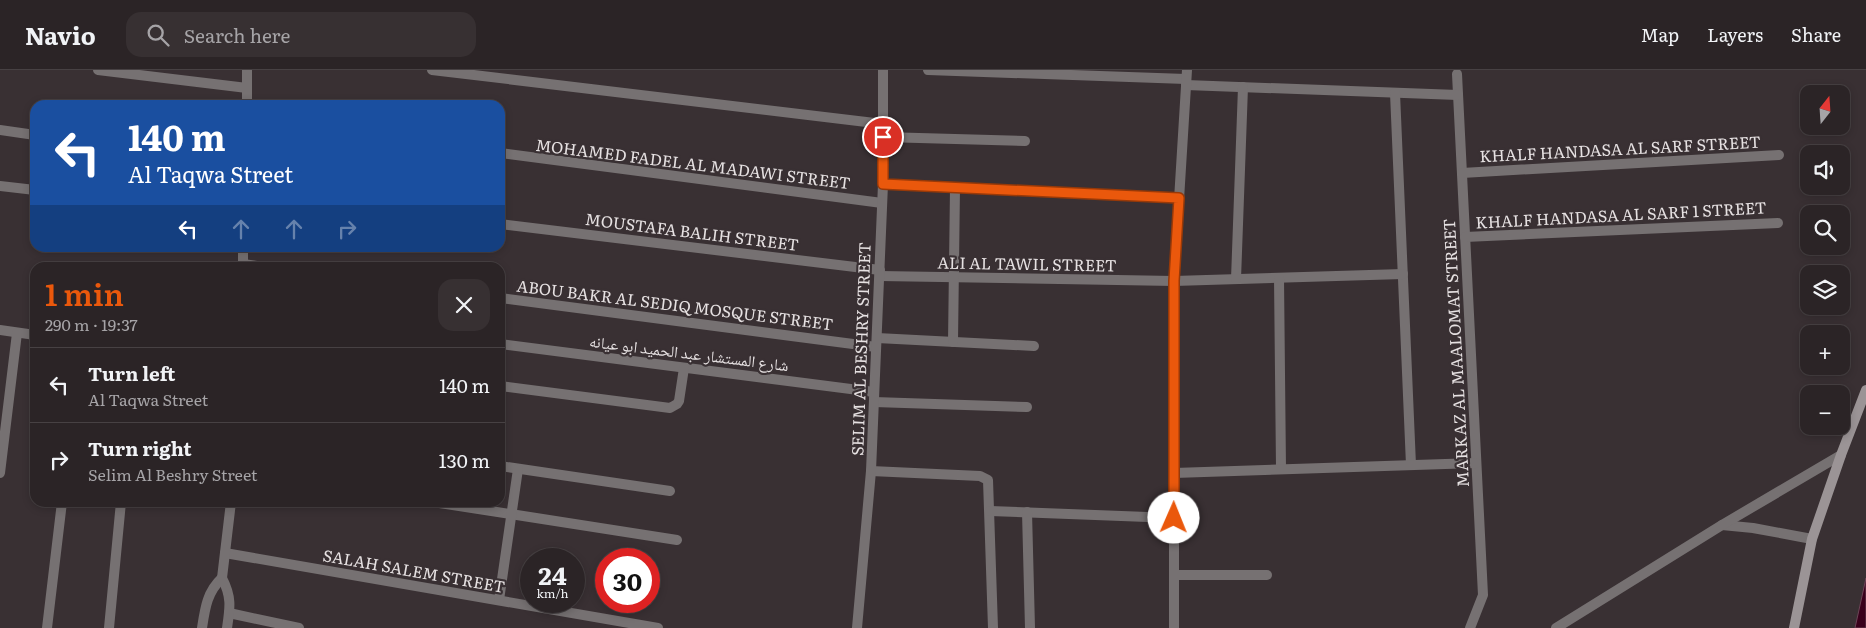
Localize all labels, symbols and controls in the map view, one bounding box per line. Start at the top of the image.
search box [126,12,476,57]
text: Navio [25,17,96,52]
icon: search [144,21,172,49]
text: Search here [184,21,290,49]
text: Map [1641,21,1679,48]
text: Layers [1707,21,1763,48]
text: Share [1791,21,1841,48]
north arrow [1800,85,1850,135]
map controls [1800,85,1850,435]
text: 140 m [128,110,226,162]
pin [862,116,904,158]
icon: left [45,120,110,185]
icon: arrive [869,123,897,151]
street label: KHALF HANDASA AL SARF STREET [1479,129,1761,167]
street label: MOHAMED FADEL AL MADAWI STREET [534,132,852,194]
button: sound [1800,145,1850,195]
text: Al Taqwa Street [128,157,293,190]
street label: KHALF HANDASA AL SARF 1 STREET [1475,194,1767,234]
button: search [1800,205,1850,255]
street label: MOUSTAFA BALIH STREET [584,206,801,256]
icon: left [174,215,202,243]
icon: ahead [227,215,255,243]
icon: ahead [280,215,308,243]
icon: right [333,215,361,243]
street label: MARKAZ AL MAALOMAT STREET [1436,218,1474,488]
street label: SELIM AL BESHRY STREET [844,242,876,456]
street label: ALI AL TAWIL STREET [937,249,1117,277]
button: layers [1800,265,1850,315]
text: 1 min [45,271,124,315]
street label: ABOU BAKR AL SEDIQ MOSQUE STREET [515,273,835,335]
button: close [438,279,490,331]
text: 290 m · 19:37 [45,312,138,336]
button: + [1800,325,1850,375]
street label: شارع المستشار عبد الحميد ابو عيانه [588,328,790,376]
text: Turn left [88,359,175,387]
icon: left [45,371,73,399]
text: 140 m [439,371,490,399]
button: − [1800,385,1850,435]
text: Al Taqwa Street [88,387,208,411]
text: Turn right [88,434,192,462]
icon: right [45,446,73,474]
text: 130 m [439,446,490,474]
text: Selim Al Beshry Street [88,462,257,486]
position arrow [1147,491,1199,543]
street label: SALAH SALEM STREET [321,542,507,598]
speed limit sign: 30 [595,548,660,613]
text: 24 [538,556,567,593]
text: km/h [537,584,568,602]

